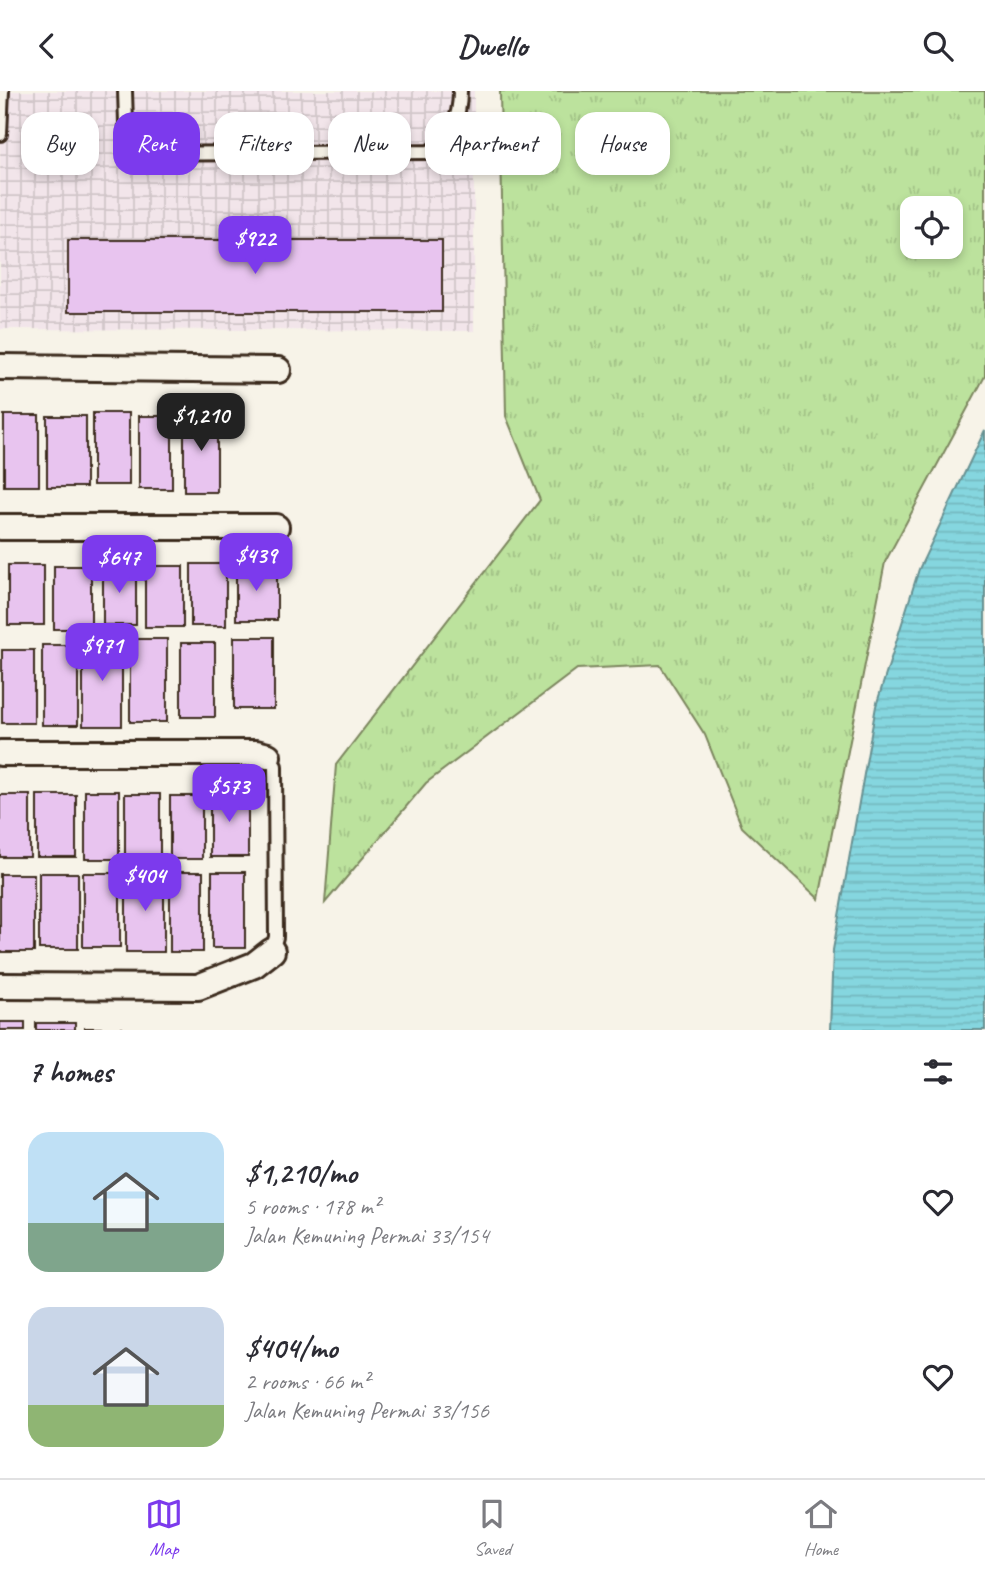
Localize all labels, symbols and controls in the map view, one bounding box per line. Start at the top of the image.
text: Dwello [458,25,527,66]
icon: back [28,27,66,65]
icon: search [919,27,957,65]
chip: Buy [21,112,99,175]
chip: Rent [113,112,200,175]
chip: Filters [214,112,314,175]
chip: New [328,112,411,175]
chip: Apartment [425,112,561,175]
chip: House [575,112,670,175]
map controls [900,196,963,259]
button: locate [900,196,963,259]
pin: $922 [214,216,296,276]
text: $922 [234,224,276,253]
pin: $1,210 [144,393,258,453]
text: $1,210 [173,401,229,430]
pin: $439 [215,533,297,593]
pin: $647 [78,535,160,595]
text: $439 [235,541,277,570]
text: $647 [98,543,140,572]
pin: $971 [61,623,143,683]
text: $971 [81,631,123,660]
pin: $573 [188,765,270,824]
text: $573 [209,772,249,801]
pin: $404 [104,853,186,913]
text: $404 [124,861,166,890]
text: 7 homes [28,1053,113,1091]
icon: filters [919,1053,957,1091]
text: $1,210/mo [245,1154,357,1192]
icon: home [84,1160,168,1244]
icon: heart [919,1183,957,1221]
text: 5 rooms · 178 m² [245,1192,380,1221]
text: Jalan Kemuning Permai 33/154 [245,1221,489,1250]
text: $404/mo [245,1329,337,1367]
icon: home [84,1335,168,1419]
icon: heart [919,1358,957,1396]
text: 2 rooms · 66 m² [245,1367,369,1396]
text: Jalan Kemuning Permai 33/156 [245,1396,489,1425]
tab: Map [145,1495,183,1561]
tab: Saved [473,1495,511,1561]
tab: Home [802,1495,840,1561]

